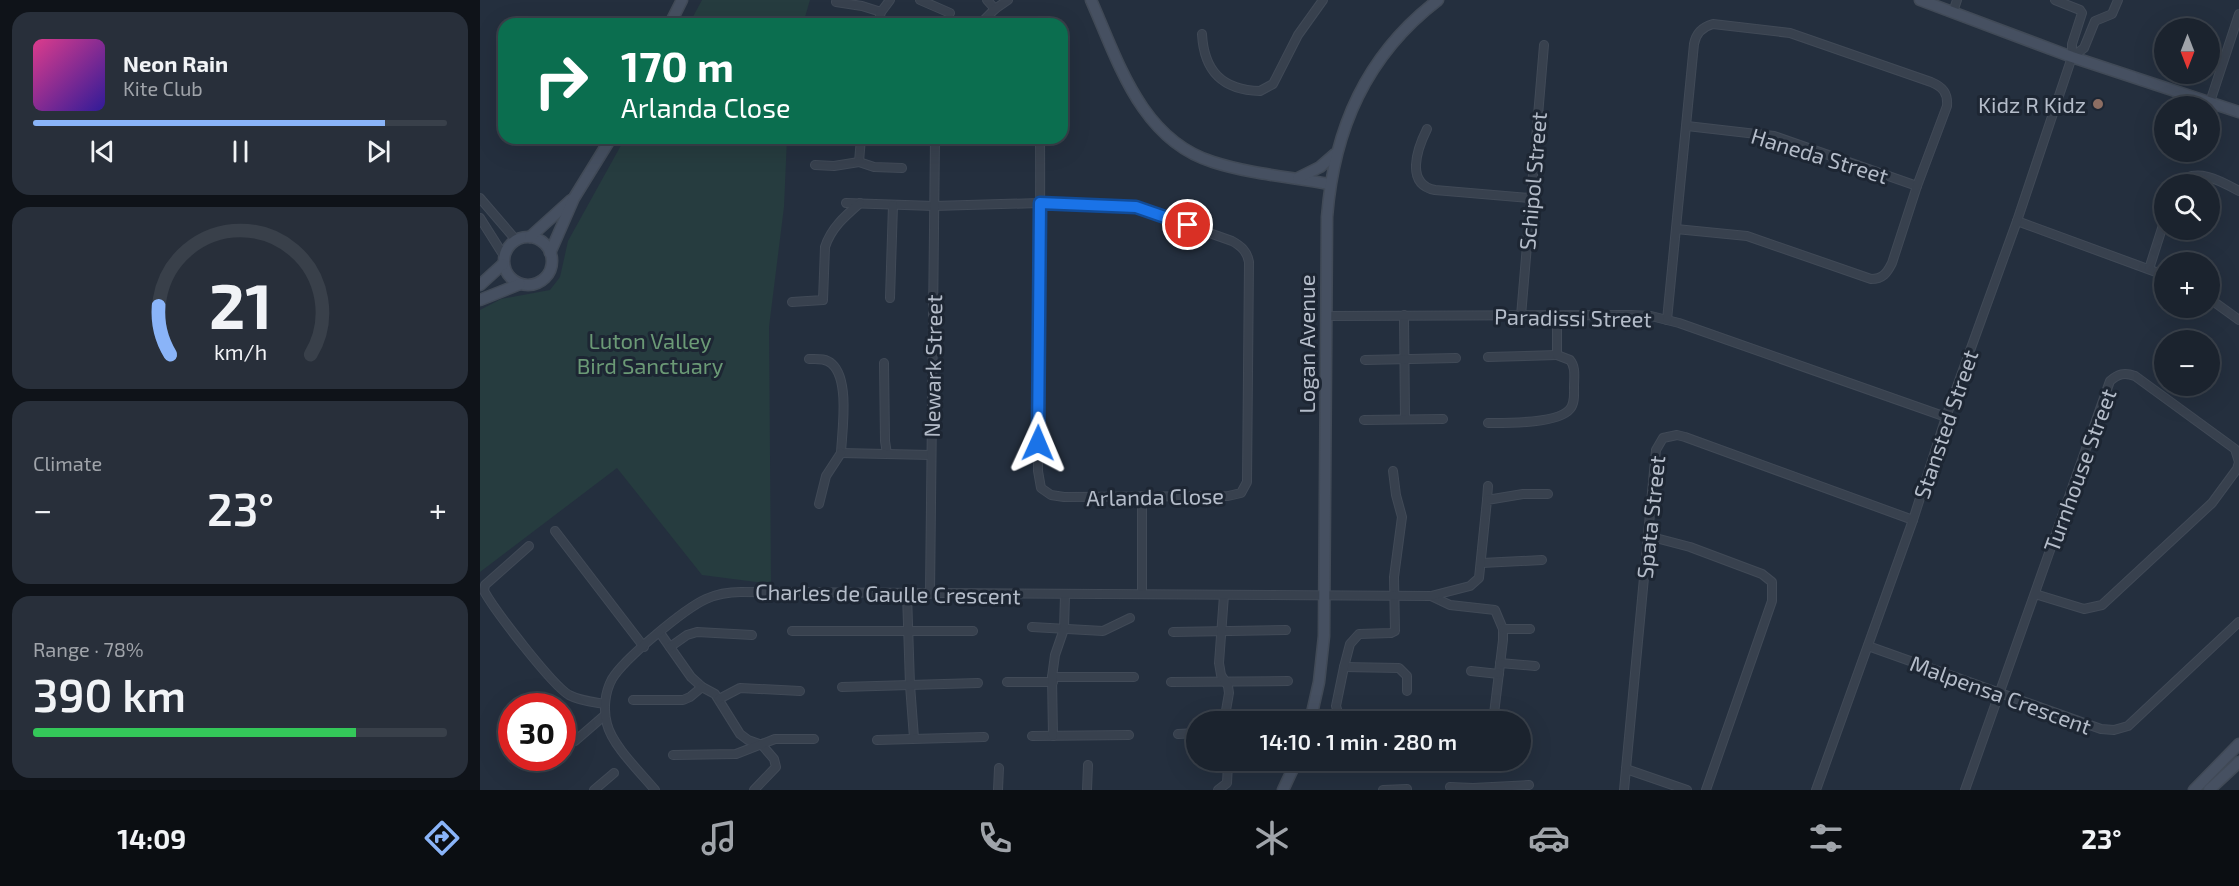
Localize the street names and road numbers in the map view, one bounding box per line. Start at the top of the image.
street label: Schipol Street [1513,111,1551,251]
street label: Haneda Street [1748,122,1892,188]
street label: Logan Avenue [1293,275,1319,413]
street label: Newark Street [918,294,946,438]
street label: Paradissi Street [1494,303,1652,331]
street label: Stansted Street [1907,346,1983,502]
street label: Turnhouse Street [2037,385,2121,555]
street label: Spata Street [1631,454,1669,580]
street label: Arlanda Close [1086,482,1224,510]
street label: Charles de Gaulle Crescent [755,578,1021,608]
street label: Malpensa Crescent [1907,649,2095,739]

